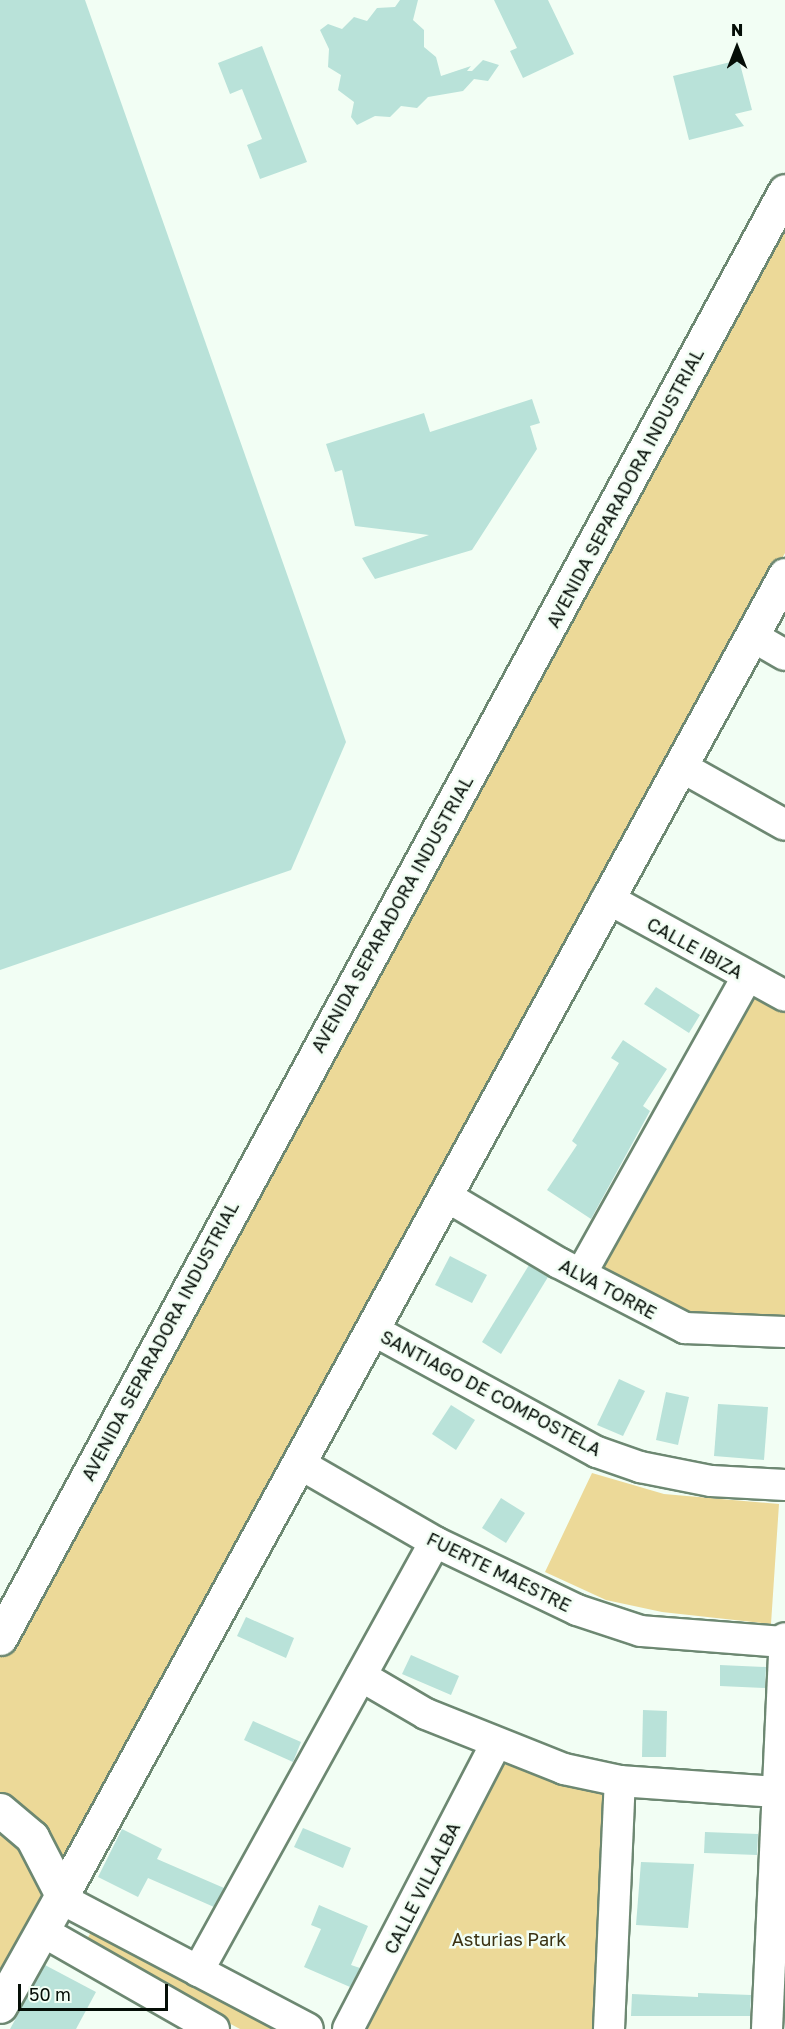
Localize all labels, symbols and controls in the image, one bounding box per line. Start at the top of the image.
north arrow [707,18,767,78]
text: N [731,20,743,40]
street label: AVENIDA SEPARADORA INDUSTRIAL [542,345,708,631]
street label: AVENIDA SEPARADORA INDUSTRIAL [307,772,477,1056]
street label: CALLE IBIZA [643,913,747,983]
street label: AVENIDA SEPARADORA INDUSTRIAL [77,1198,243,1484]
street label: ALVA TORRE [556,1254,660,1324]
street label: SANTIAGO DE COMPOSTELA [377,1326,605,1460]
street label: FUERTE MAESTRE [423,1528,575,1616]
street label: CALLE VILLALBA [380,1819,464,1957]
park label: Asturias Park [452,1928,566,1950]
scale bar [21,1972,171,2010]
text: 50 m [29,1983,71,2005]

